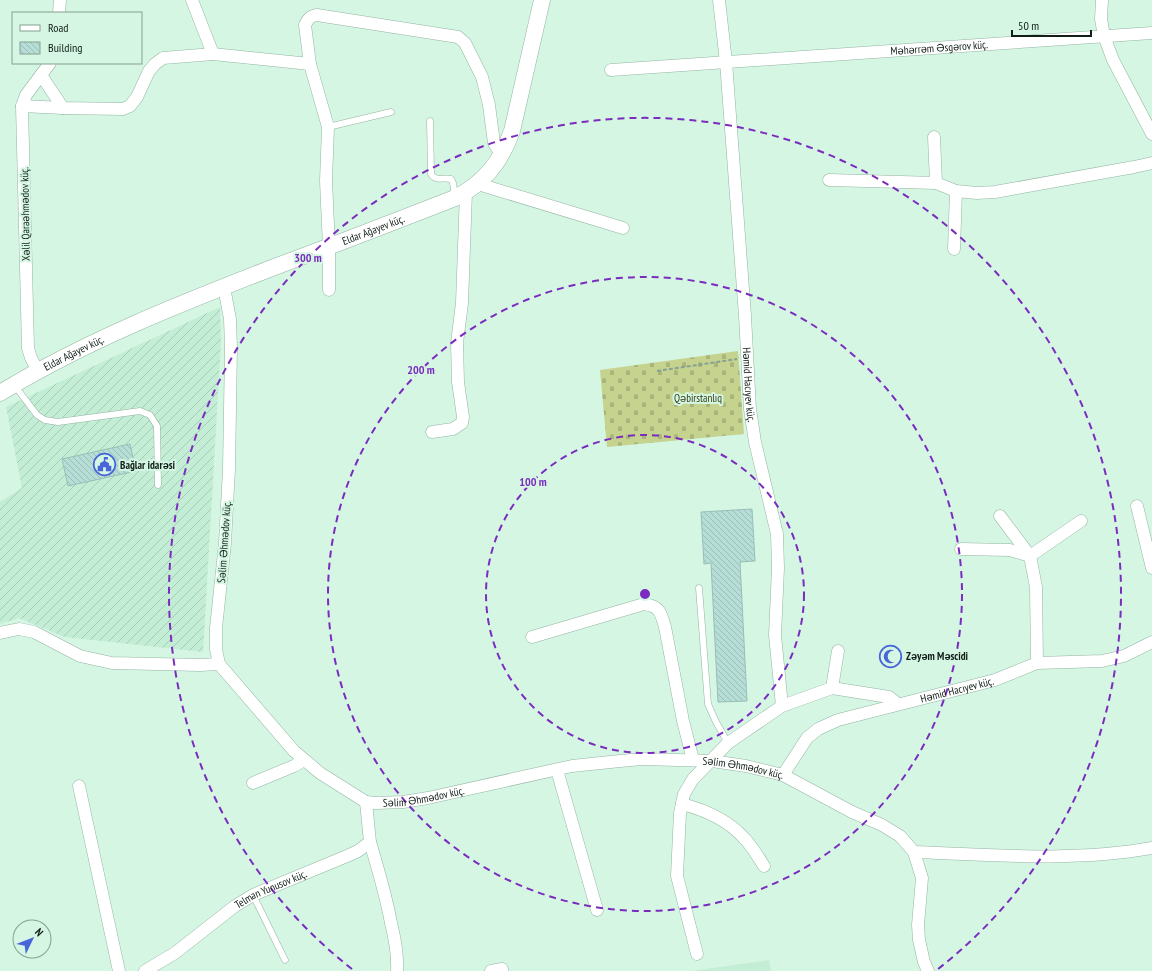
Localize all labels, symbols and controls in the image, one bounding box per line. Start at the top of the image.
legend [12,12,142,64]
scale bar [1012,12,1091,38]
text: 50 m [1018,18,1039,33]
text: Road [48,20,68,35]
street label: Məhərrəm Əsgərov küç. [890,37,988,58]
text: Building [48,40,83,55]
street label: Xəlil Qaraəhmədov küç. [17,167,33,261]
street label: Eldar Ağayev küç. [340,211,406,248]
text: 300 m [294,250,322,265]
street label: Eldar Ağayev küç. [41,332,106,374]
street label: Həmid Hacıyev küç. [740,347,759,423]
text: 200 m [407,362,435,377]
park label: Qəbirstanlıq [674,391,722,405]
public building icon: Bağlar idarəsi [92,452,118,478]
place label: Bağlar idarəsi [120,458,176,472]
text: 100 m [519,474,547,489]
street label: Səlim Əhmədov küç. [214,500,234,584]
centre of rings [638,587,652,601]
mosque icon: Zəyəm Məscidi [878,643,904,669]
place label: Zəyəm Məscidi [906,649,969,663]
street label: Həmid Hacıyev küç. [919,674,995,706]
street label: Səlim Əhmədov küç. [703,754,785,782]
street label: Səlim Əhmədov küç. [383,783,466,810]
street label: Telman Yunusov küç. [232,866,309,912]
north arrow [12,919,52,959]
text: N [32,925,46,939]

